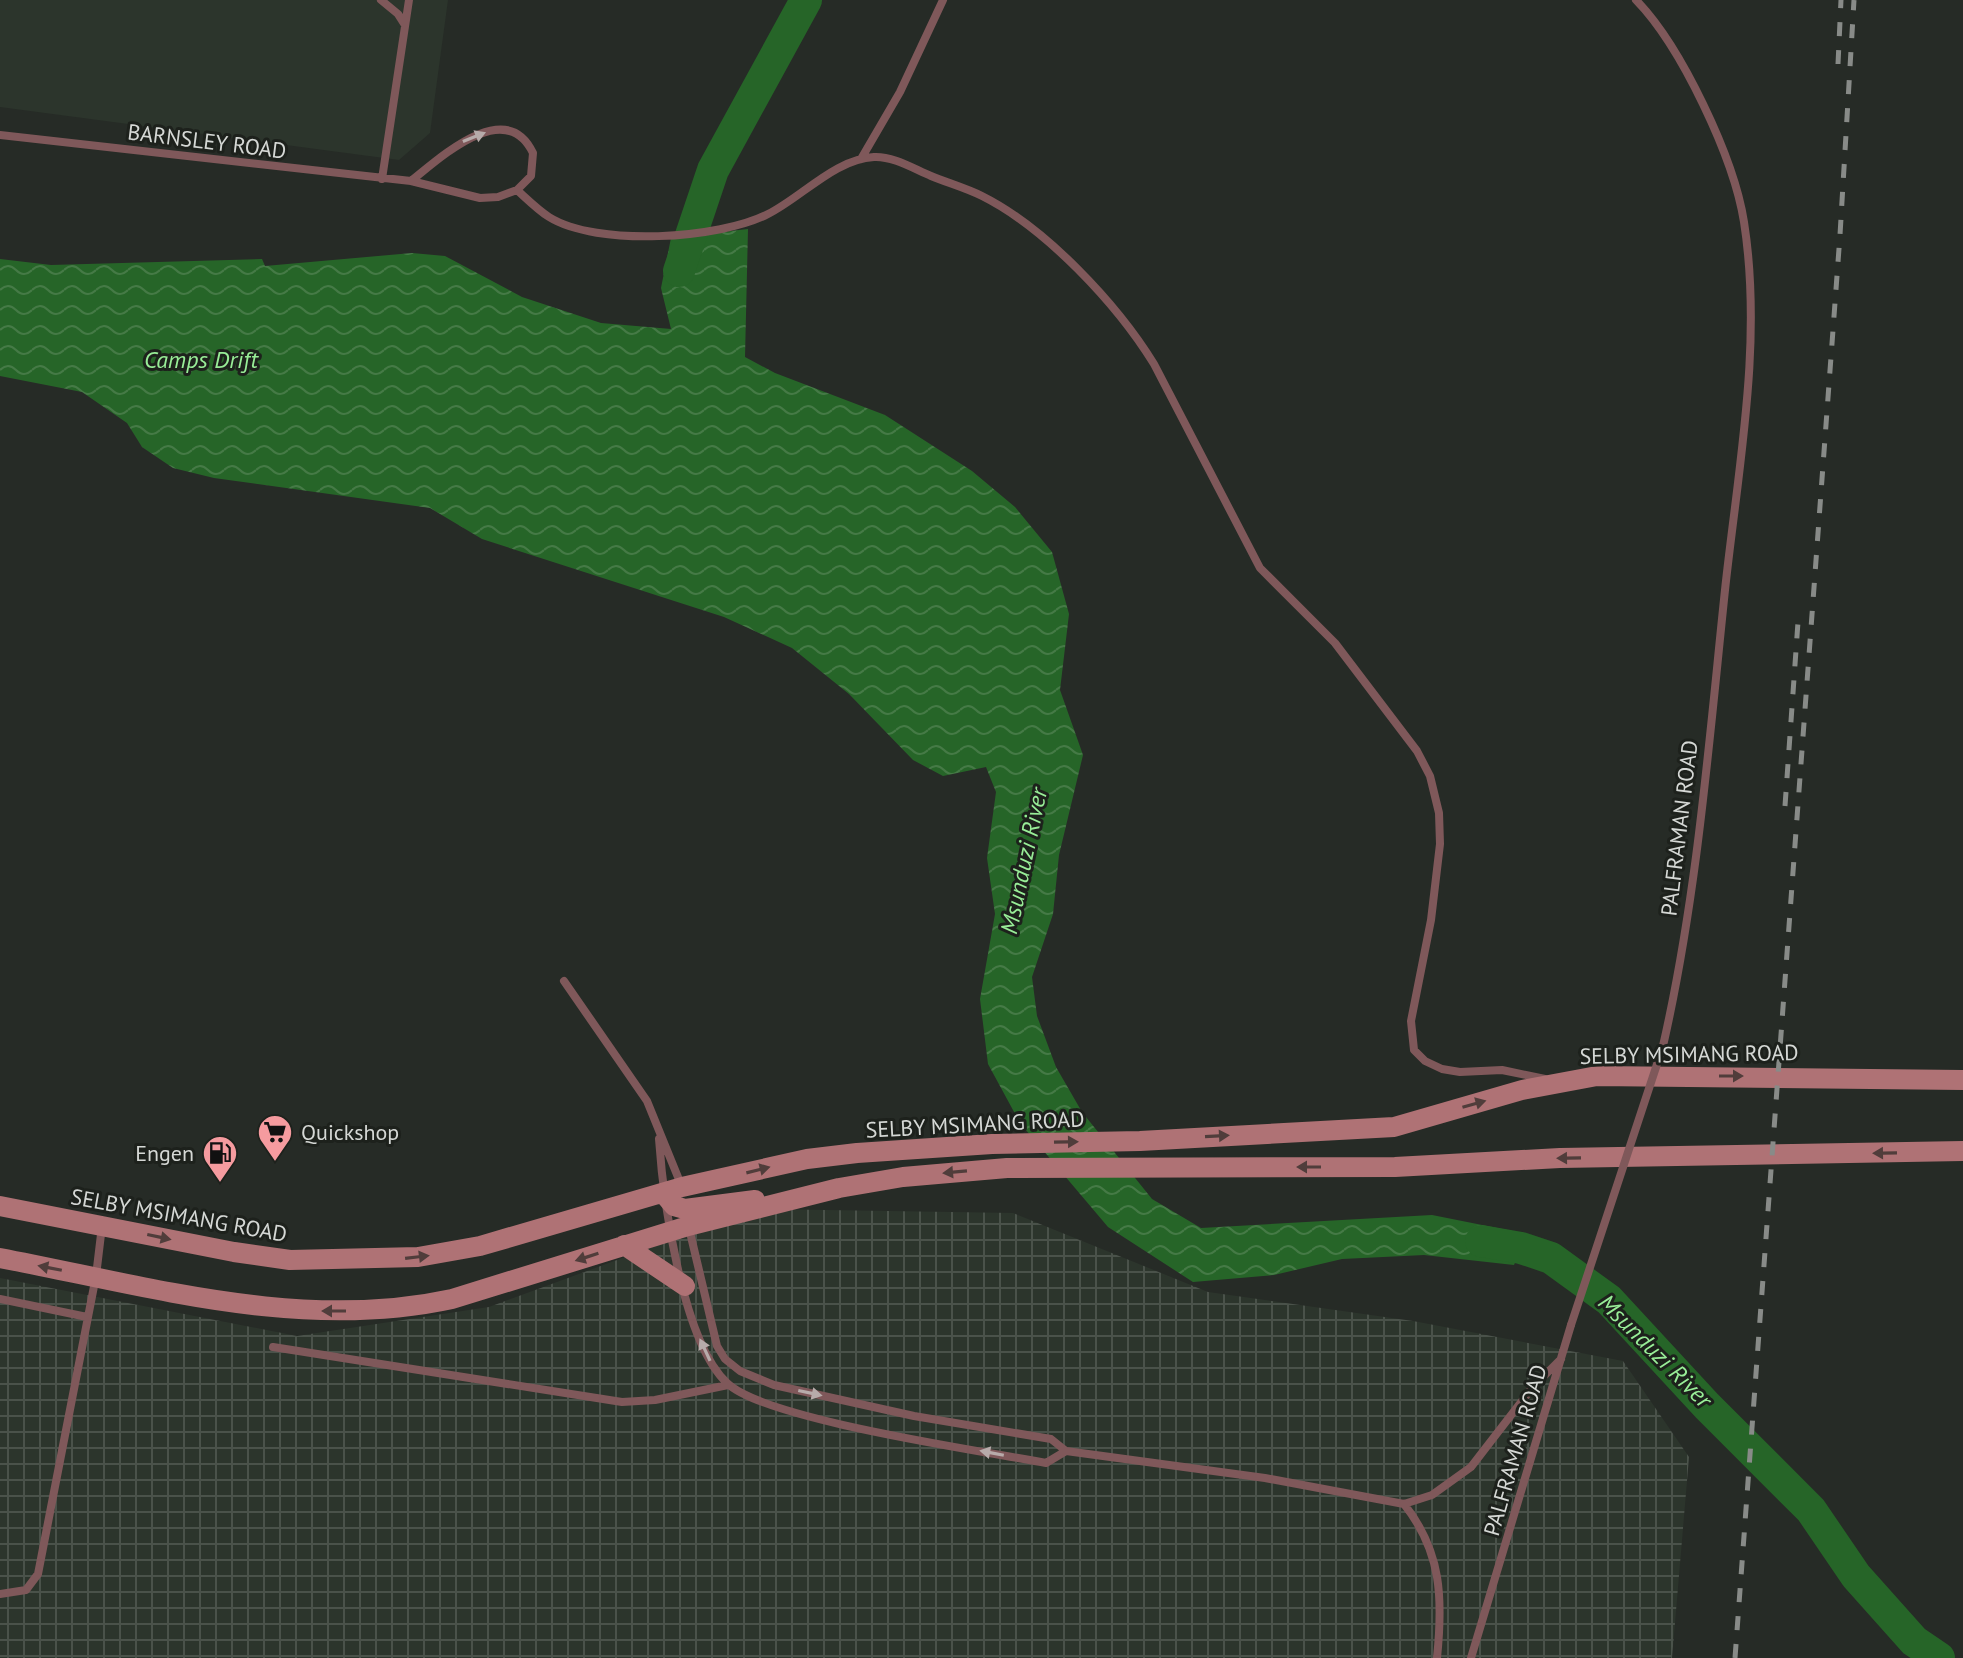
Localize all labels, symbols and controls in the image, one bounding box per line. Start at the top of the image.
street label: BARNSLEY ROAD [126,117,288,165]
one-way arrow [462,130,486,143]
water label: Camps Drift [144,344,259,375]
street label: PALFRAMAN ROAD [1654,739,1704,917]
water label: Msunduzi River [993,783,1055,937]
street label: SELBY MSIMANG ROAD [1579,1038,1799,1070]
one-way arrow [1719,1070,1744,1082]
one-way arrow [1462,1097,1486,1110]
street label: SELBY MSIMANG ROAD [865,1104,1085,1144]
supermarket icon: Quickshop [256,1113,294,1163]
place label: Quickshop [301,1118,399,1146]
one-way arrow [1205,1129,1230,1142]
fuel station icon: Engen [201,1134,239,1184]
one-way arrow [1054,1136,1079,1149]
place label: Engen [135,1139,194,1167]
one-way arrow [1872,1147,1897,1159]
one-way arrow [1556,1152,1581,1165]
one-way arrow [1296,1161,1321,1173]
one-way arrow [746,1163,771,1176]
one-way arrow [942,1166,967,1179]
street label: SELBY MSIMANG ROAD [69,1182,289,1248]
one-way arrow [147,1231,172,1244]
one-way arrow [405,1250,430,1263]
one-way arrow [574,1251,598,1263]
one-way arrow [37,1261,62,1273]
water label: Msunduzi River [1592,1287,1720,1416]
one-way arrow [321,1305,346,1317]
one-way arrow [698,1338,712,1362]
street label: PALFRAMAN ROAD [1477,1361,1553,1539]
one-way arrow [798,1387,823,1400]
one-way arrow [980,1446,1005,1458]

